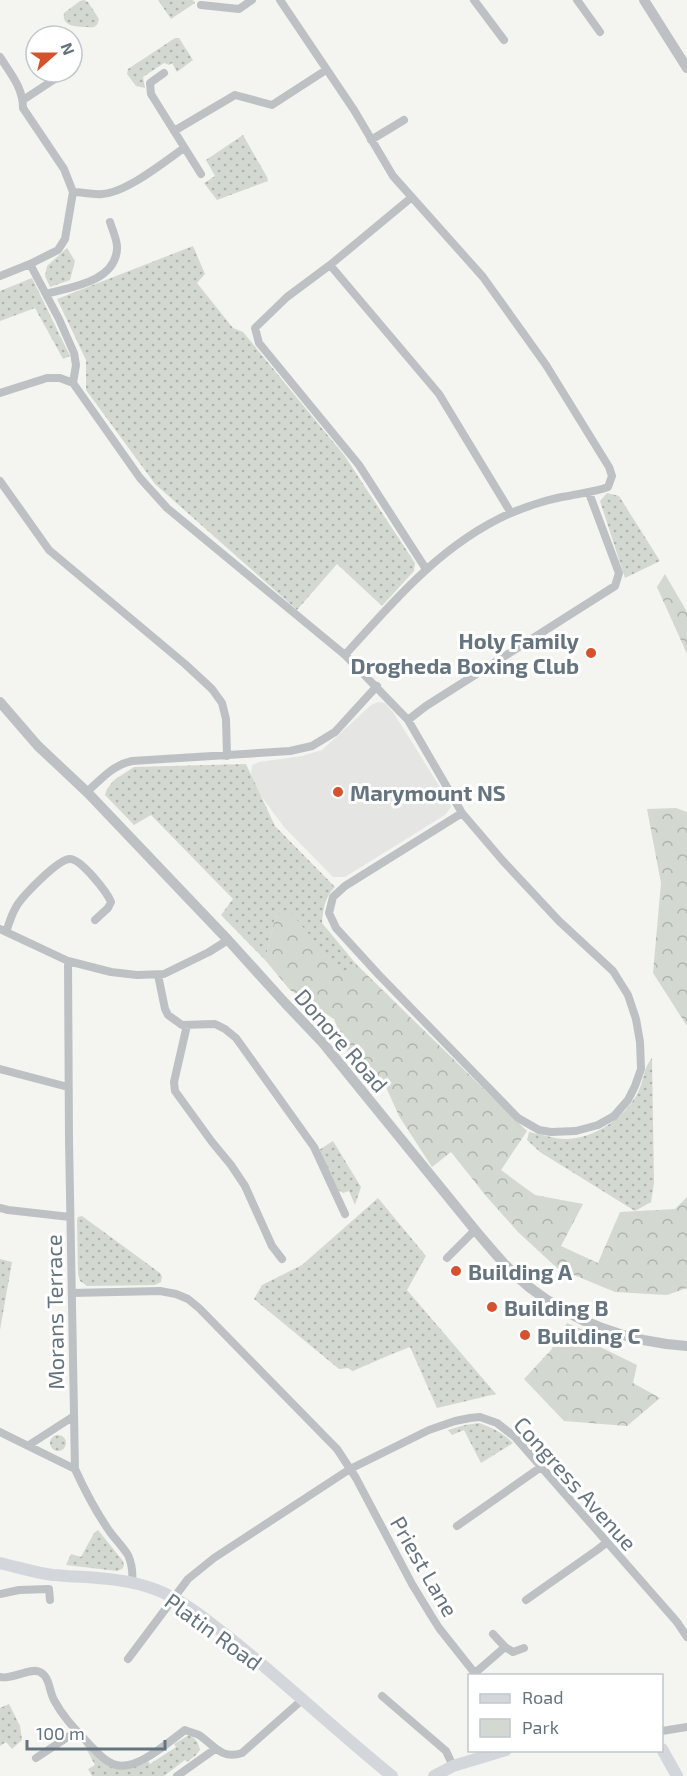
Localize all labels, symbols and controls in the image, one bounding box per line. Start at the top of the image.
north arrow [24,24,84,84]
text: N [58,40,79,57]
place label: Holy Family Drogheda Boxing Club [351,627,580,678]
marker: Holy Family Drogheda Boxing Club [584,646,598,660]
place label: Marymount NS [350,779,506,806]
marker: Marymount NS [331,785,345,799]
street label: Donore Road [290,983,394,1097]
street label: Morans Terrace [40,1234,68,1390]
place label: Building A [468,1258,573,1284]
marker: Building A [449,1264,463,1278]
place label: Building B [504,1294,608,1320]
marker: Building B [485,1300,499,1314]
place label: Building C [537,1322,640,1348]
marker: Building C [518,1328,532,1342]
street label: Congress Avenue [509,1411,643,1555]
street label: Priest Lane [386,1511,464,1621]
street label: Platin Road [160,1587,268,1675]
legend [468,1674,663,1752]
text: Road [522,1686,563,1708]
scale bar [27,1713,165,1751]
text: Park [522,1716,559,1738]
text: 100 m [36,1722,85,1744]

